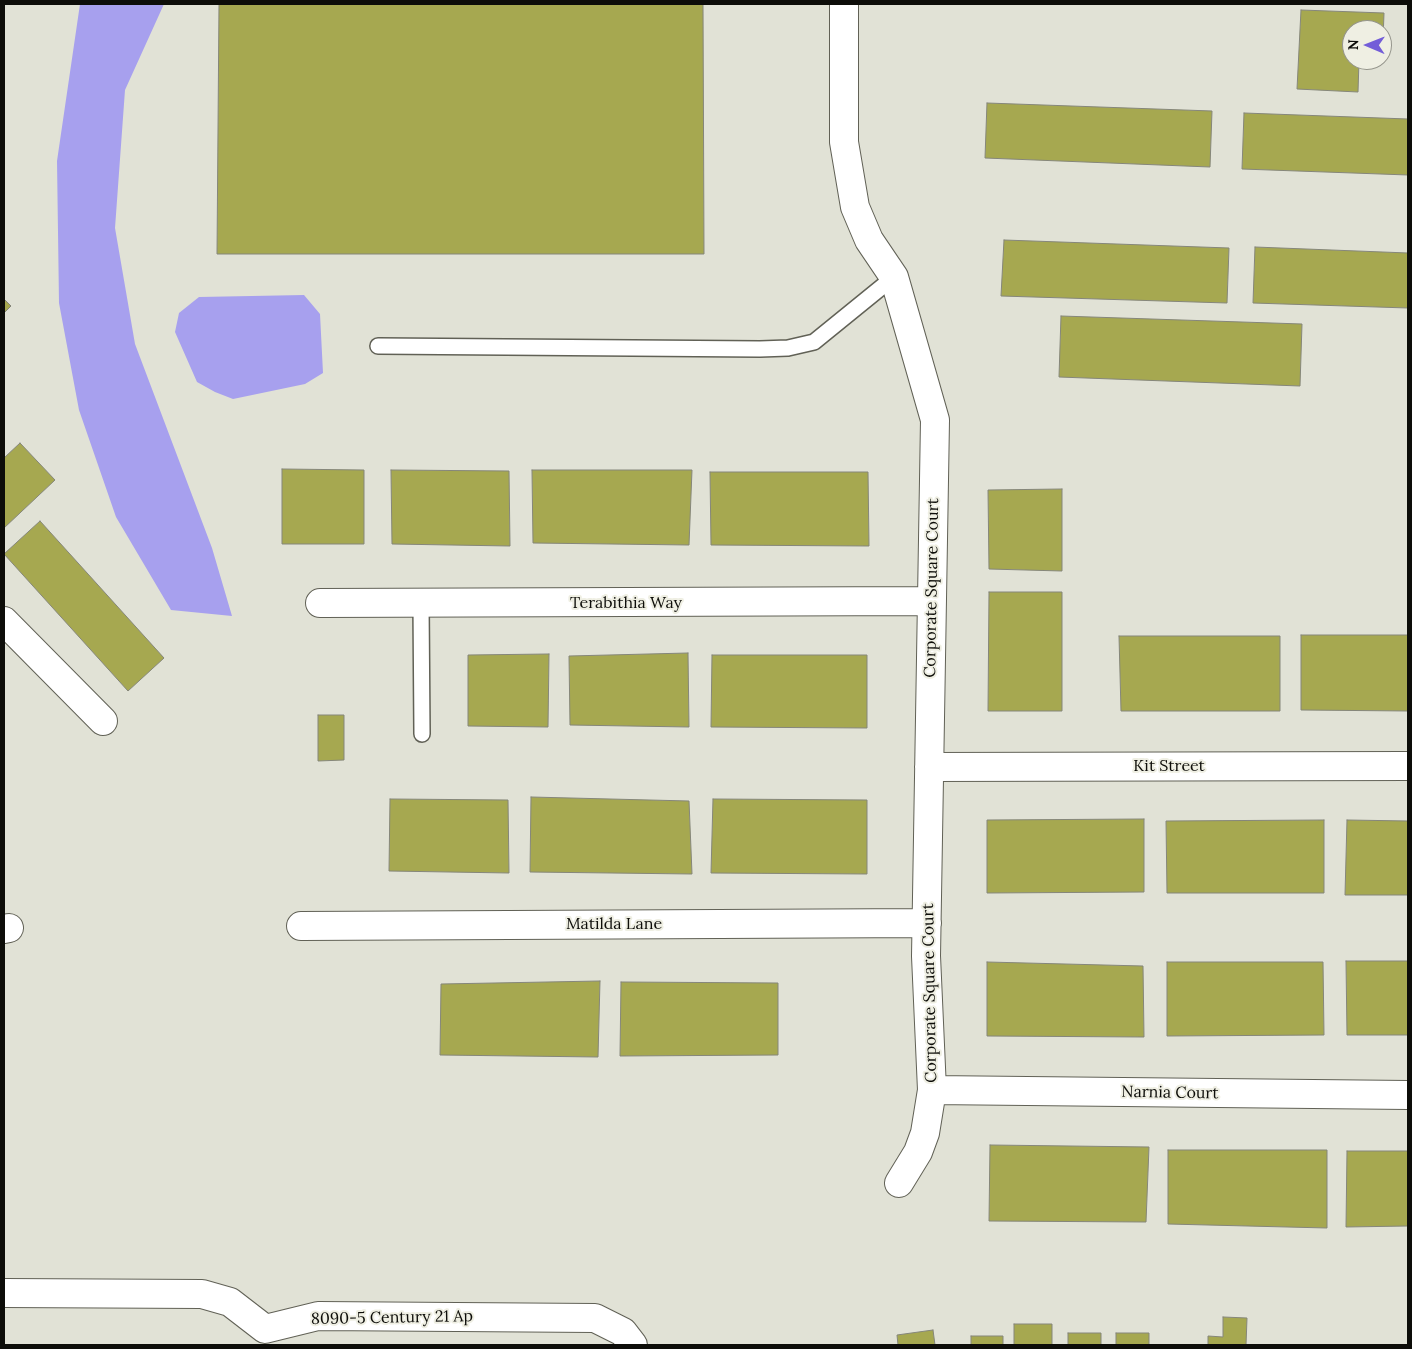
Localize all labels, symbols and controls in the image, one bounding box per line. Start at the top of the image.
north arrow [1342,20,1392,70]
text: N [1344,39,1362,50]
street label: Corporate Square Court [921,498,943,678]
street label: Terabithia Way [570,593,682,613]
street label: Kit Street [1133,756,1205,776]
street label: Corporate Square Court [919,903,941,1083]
street label: Matilda Lane [566,914,662,934]
street label: Narnia Court [1121,1083,1219,1103]
street label: 8090-5 Century 21 Ap [311,1307,473,1329]

